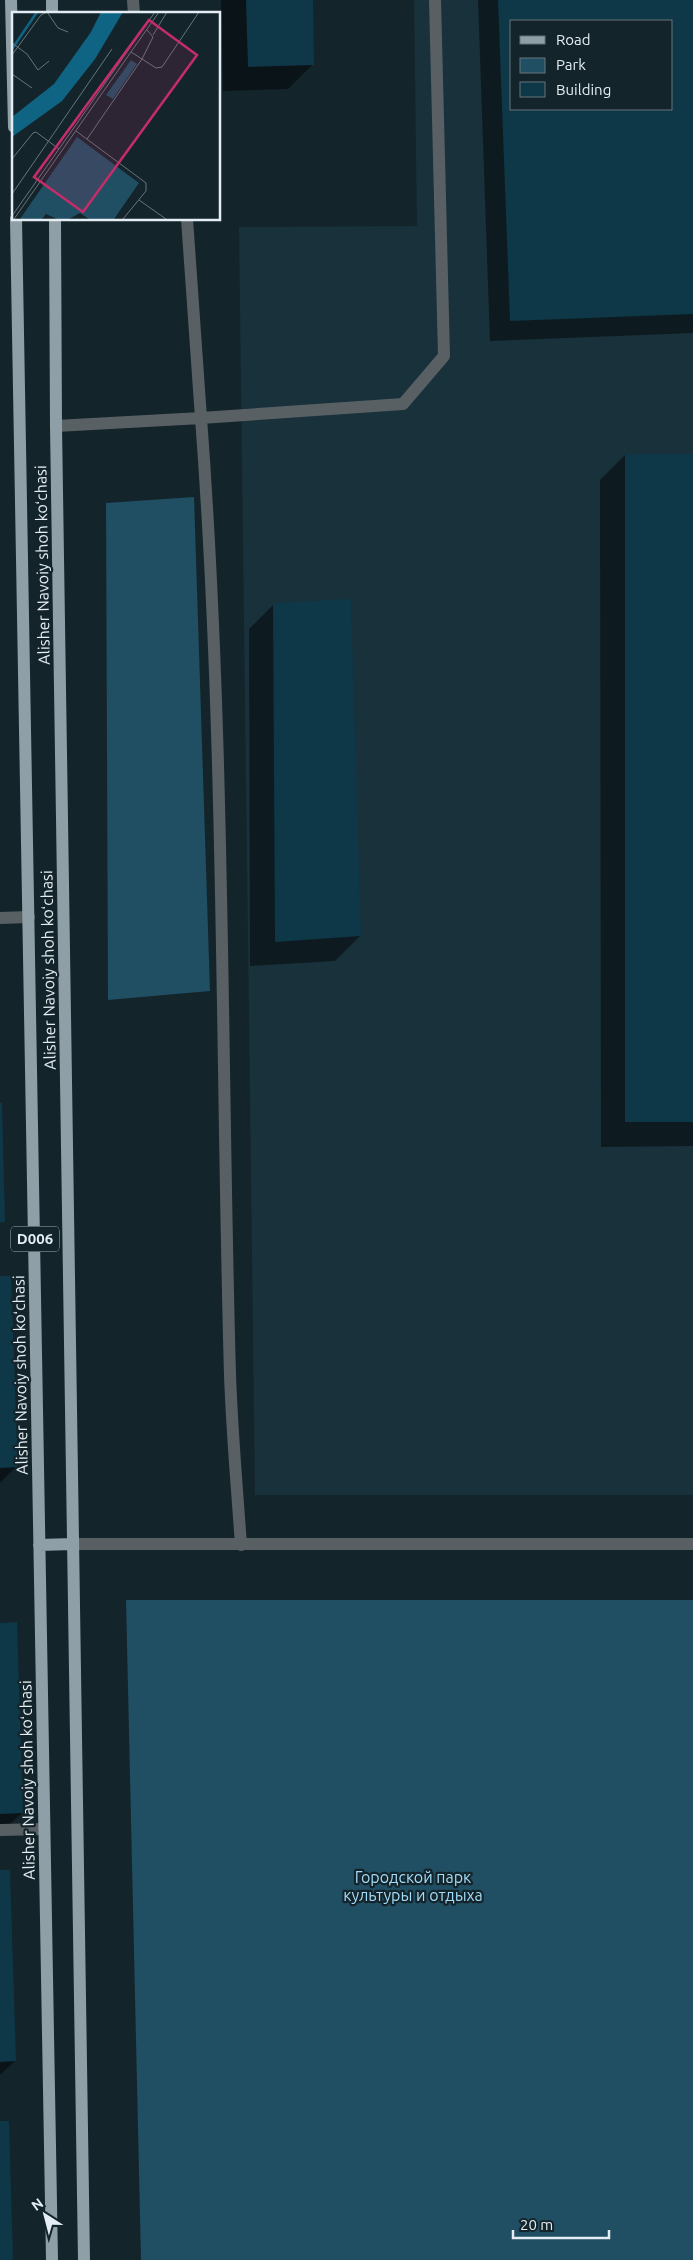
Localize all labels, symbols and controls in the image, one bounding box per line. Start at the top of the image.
inset map [12,12,220,220]
legend [510,20,673,110]
text: Road [556,31,591,48]
text: Park [556,56,586,73]
text: Building [556,81,611,98]
street label: Alisher Navoiy shoh koʻchasi [31,465,53,665]
street label: Alisher Navoiy shoh koʻchasi [37,870,59,1070]
road number: D006 [11,1226,59,1252]
street label: Alisher Navoiy shoh koʻchasi [9,1275,31,1475]
street label: Alisher Navoiy shoh koʻchasi [16,1680,38,1880]
park label: Городской парк культуры и отдыха [343,1868,483,1904]
north arrow [20,2190,70,2240]
text: N [28,2195,46,2214]
scale bar [513,2208,609,2240]
text: 20 m [520,2216,553,2233]

